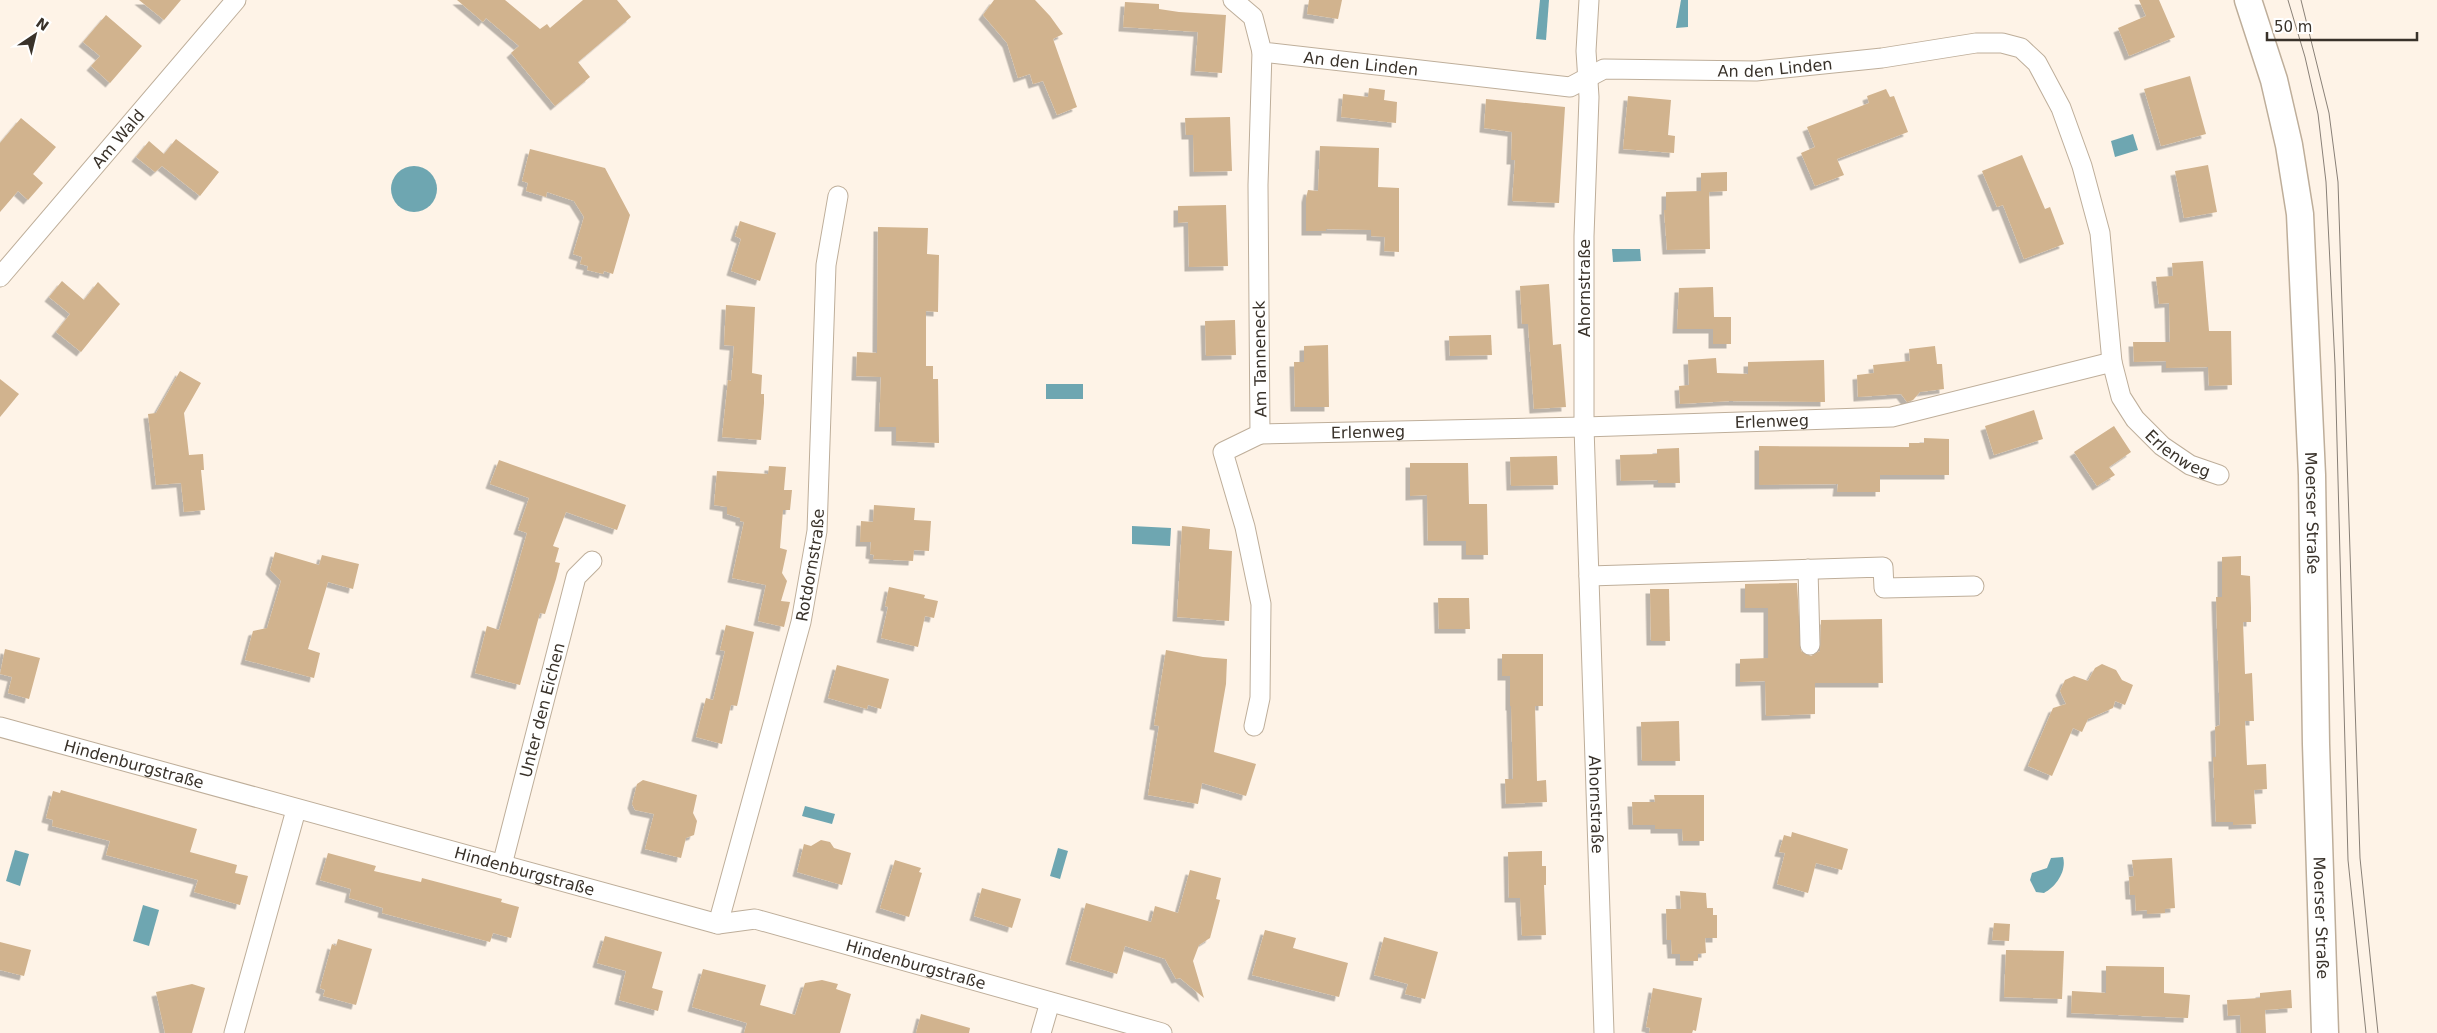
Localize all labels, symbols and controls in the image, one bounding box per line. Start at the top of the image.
north arrow [10,10,60,60]
scale bar [2267,10,2417,42]
text: N [33,14,52,34]
text: 50 m [2274,18,2312,36]
street label: An den Linden [1303,47,1419,79]
street label: An den Linden [1717,54,1833,81]
street label: Am Wald [88,105,148,172]
street label: Ahornstraße [1575,239,1594,337]
street label: Am Tanneneck [1249,300,1271,418]
street label: Erlenweg [1734,410,1809,432]
street label: Erlenweg [1331,421,1405,442]
street label: Erlenweg [2142,426,2213,481]
street label: Moerser Straße [2301,451,2323,574]
street label: Rotdornstraße [792,508,827,623]
street label: Unter den Eichen [515,641,568,779]
street label: Hindenburgstraße [62,736,206,792]
street label: Ahornstraße [1585,755,1608,854]
street label: Hindenburgstraße [452,843,597,899]
street label: Moerser Straße [2310,856,2333,979]
street label: Hindenburgstraße [844,935,988,993]

